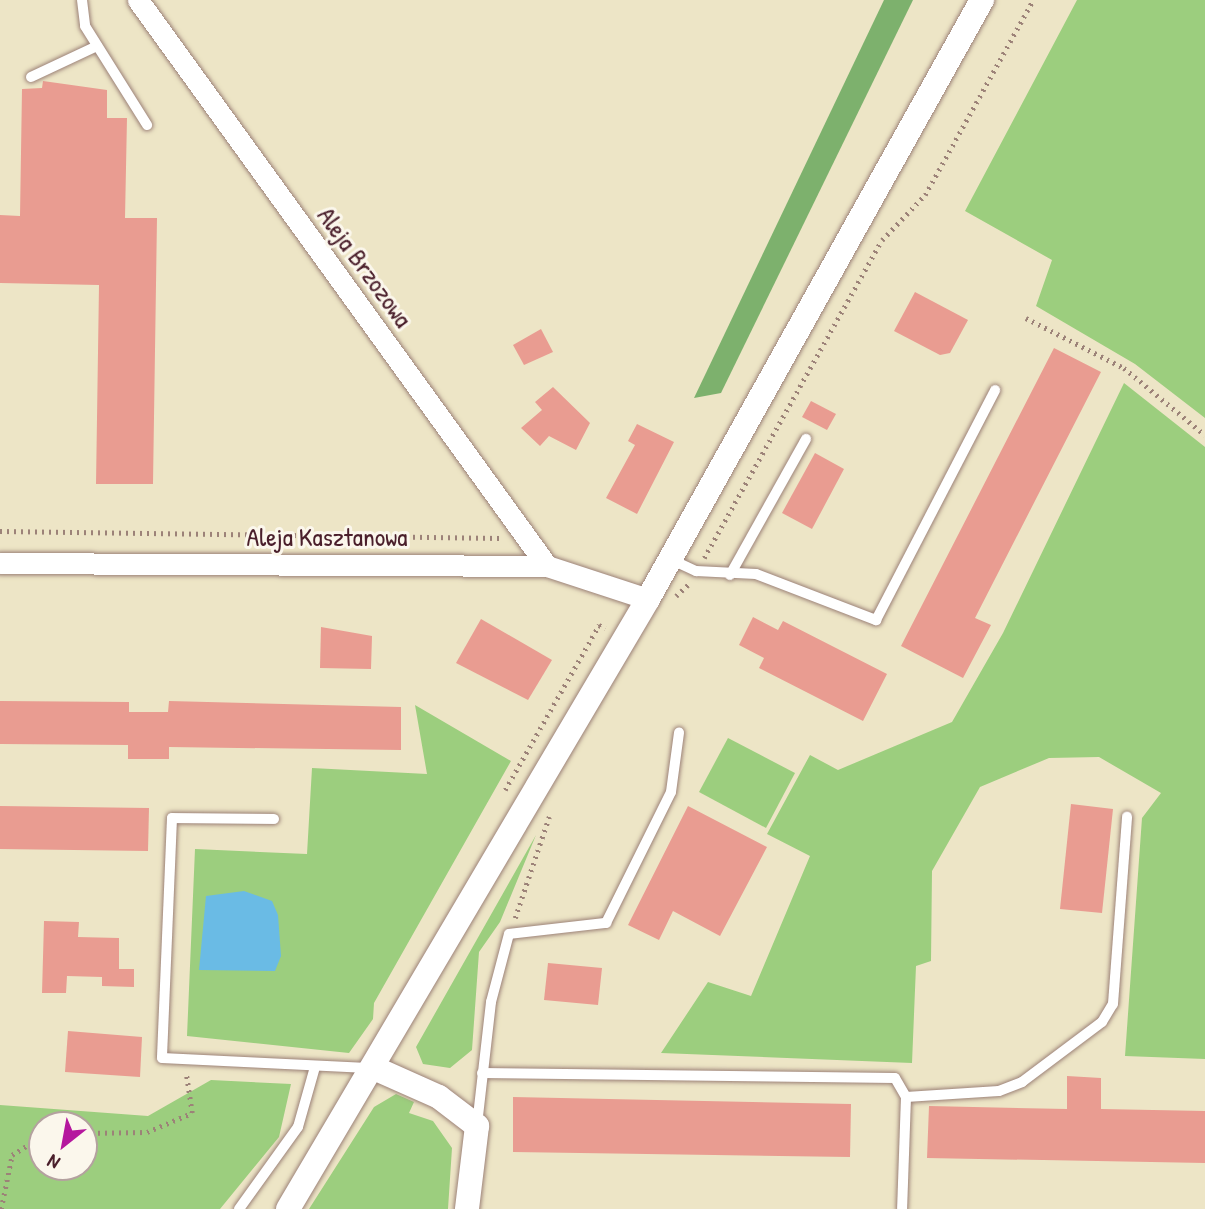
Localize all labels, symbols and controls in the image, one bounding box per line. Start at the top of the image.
street label: Aleja Brzozowa [311,201,419,333]
street label: Aleja Kasztanowa [247,521,407,553]
north arrow [28,1111,98,1181]
text: N [42,1149,64,1176]

